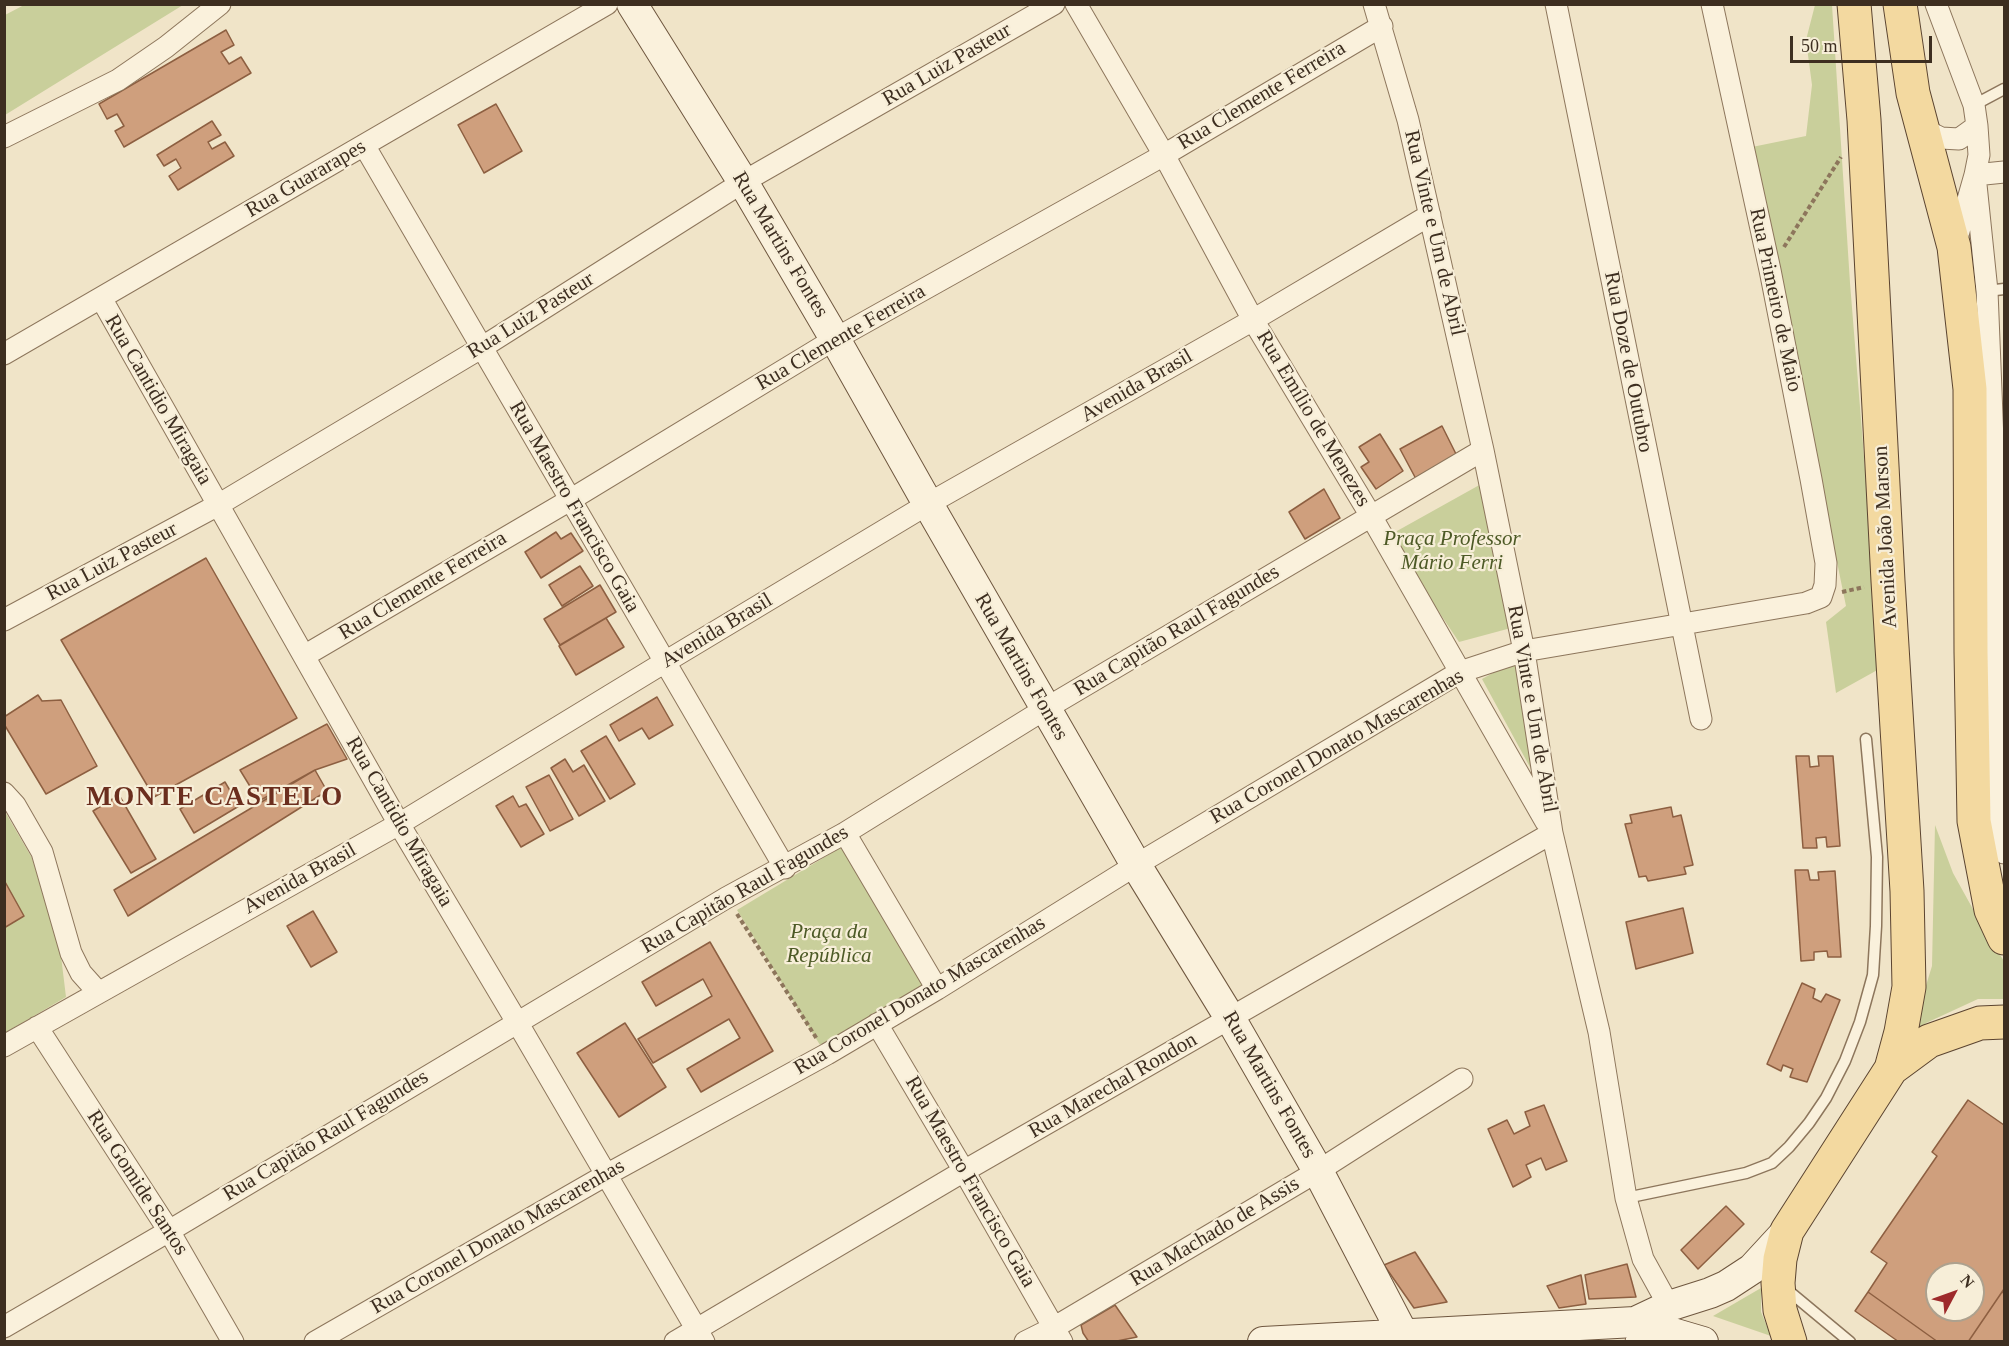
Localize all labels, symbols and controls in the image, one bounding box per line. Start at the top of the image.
street label: Rua Luiz Pasteur [878,18,1016,112]
scale bar [1793,24,1936,62]
street label: Rua Clemente Ferreira [1174,36,1350,156]
text: 50 m [1801,36,1838,56]
street label: Rua Vinte e Um de Abril [1398,128,1470,338]
street label: Rua Guararapes [241,134,371,224]
street label: Rua Martins Fontes [727,168,833,322]
street label: Rua Primeiro de Maio [1743,206,1807,394]
street label: Rua Luiz Pasteur [463,267,599,365]
street label: Rua Doze de Outubro [1598,269,1658,455]
street label: Rua Clemente Ferreira [752,279,930,397]
street label: Rua Cantidio Miragaia [99,310,217,490]
street label: Rua Emílio de Menezes [1250,326,1376,512]
street label: Avenida Brasil [1077,344,1197,428]
street label: Rua Maestro Francisco Gaia [503,397,645,617]
street label: Avenida João Marson [1869,445,1903,629]
street label: Rua Luiz Pasteur [42,517,182,607]
street label: Rua Clemente Ferreira [335,526,511,646]
park label: Praça Professor Mário Ferri [1383,526,1521,576]
street label: Rua Capitão Raul Fagundes [1070,560,1284,702]
street label: Avenida Brasil [657,588,777,674]
street label: Rua Martins Fontes [969,589,1073,745]
street label: Rua Vinte e Um de Abril [1501,603,1563,815]
street label: Rua Coronel Donato Mascarenhas [1206,664,1468,830]
street label: Rua Cantidio Miragaia [340,732,458,912]
district label: MONTE CASTELO [86,782,344,814]
street label: Rua Capitão Raul Fagundes [637,820,853,960]
street label: Avenida Brasil [239,838,361,920]
street label: Rua Coronel Donato Mascarenhas [790,911,1050,1081]
park label: Praça da República [786,919,872,969]
street label: Rua Martins Fontes [1217,1007,1321,1163]
street label: Rua Marechal Rondon [1024,1028,1202,1144]
street label: Rua Capitão Raul Fagundes [219,1065,433,1207]
street label: Rua Maestro Francisco Gaia [899,1072,1041,1292]
street label: Rua Gomide Santos [81,1106,193,1260]
street label: Rua Coronel Donato Mascarenhas [367,1154,629,1320]
street label: Rua Machado de Assis [1126,1171,1304,1293]
north arrow [1925,1262,1985,1322]
text: N [1957,1271,1978,1291]

